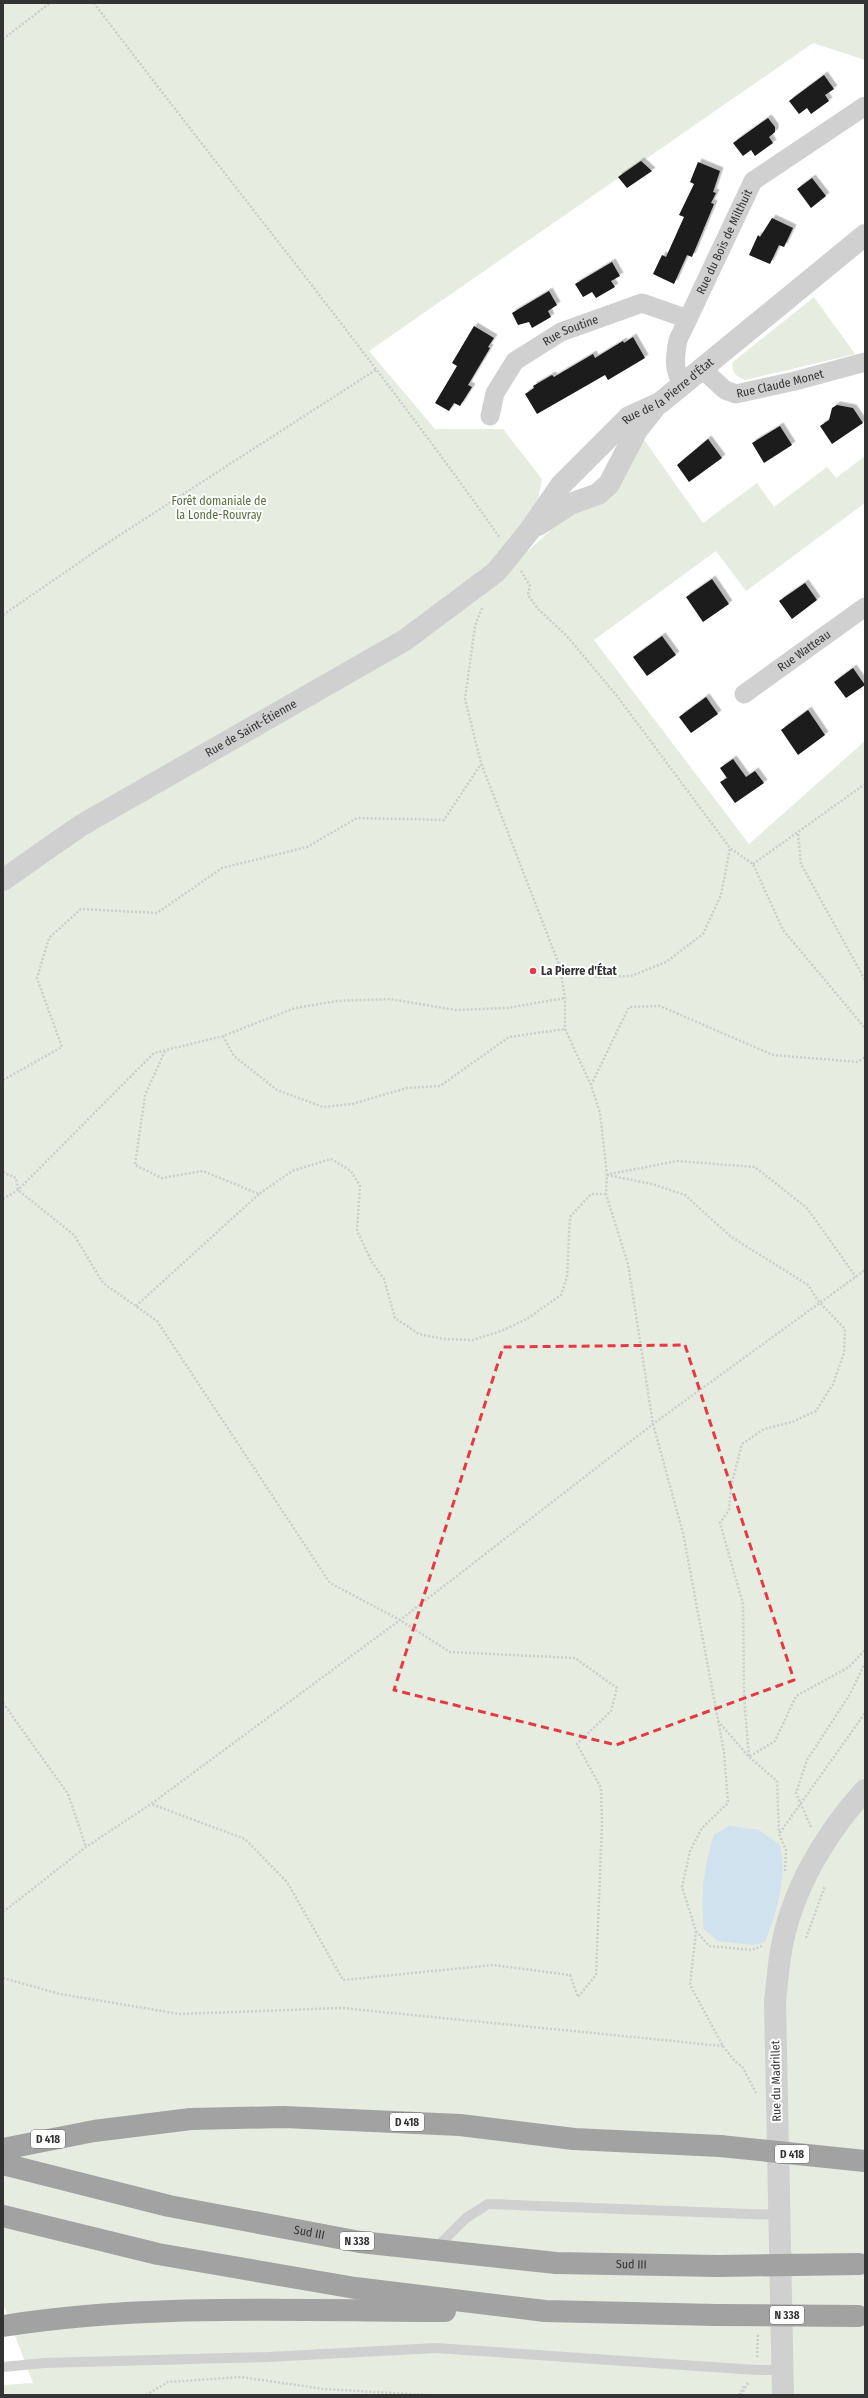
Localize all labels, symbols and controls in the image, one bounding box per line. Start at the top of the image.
street label: Rue du Bois de Milthuit [694,187,755,296]
street label: Rue Soutine [540,312,600,349]
street label: Rue de la Pierre d'État [619,355,717,427]
street label: Rue Claude Monet [735,367,825,401]
park label: Forêt domaniale de la Londe-Rouvray [172,494,266,522]
street label: Rue Watteau [775,627,833,675]
street label: Rue de Saint-Étienne [203,697,299,760]
place label: La Pierre d'État [541,962,617,978]
marker: La Pierre d'État [528,966,538,976]
street label: Rue du Madrillet [768,2040,784,2122]
road number: D 418 [390,2113,424,2131]
road number: D 418 [31,2130,65,2148]
road number: D 418 [775,2145,809,2163]
street label: Sud III [293,2223,326,2242]
road number: N 338 [340,2232,374,2250]
street label: Sud III [616,2257,647,2272]
road number: N 338 [770,2306,804,2324]

